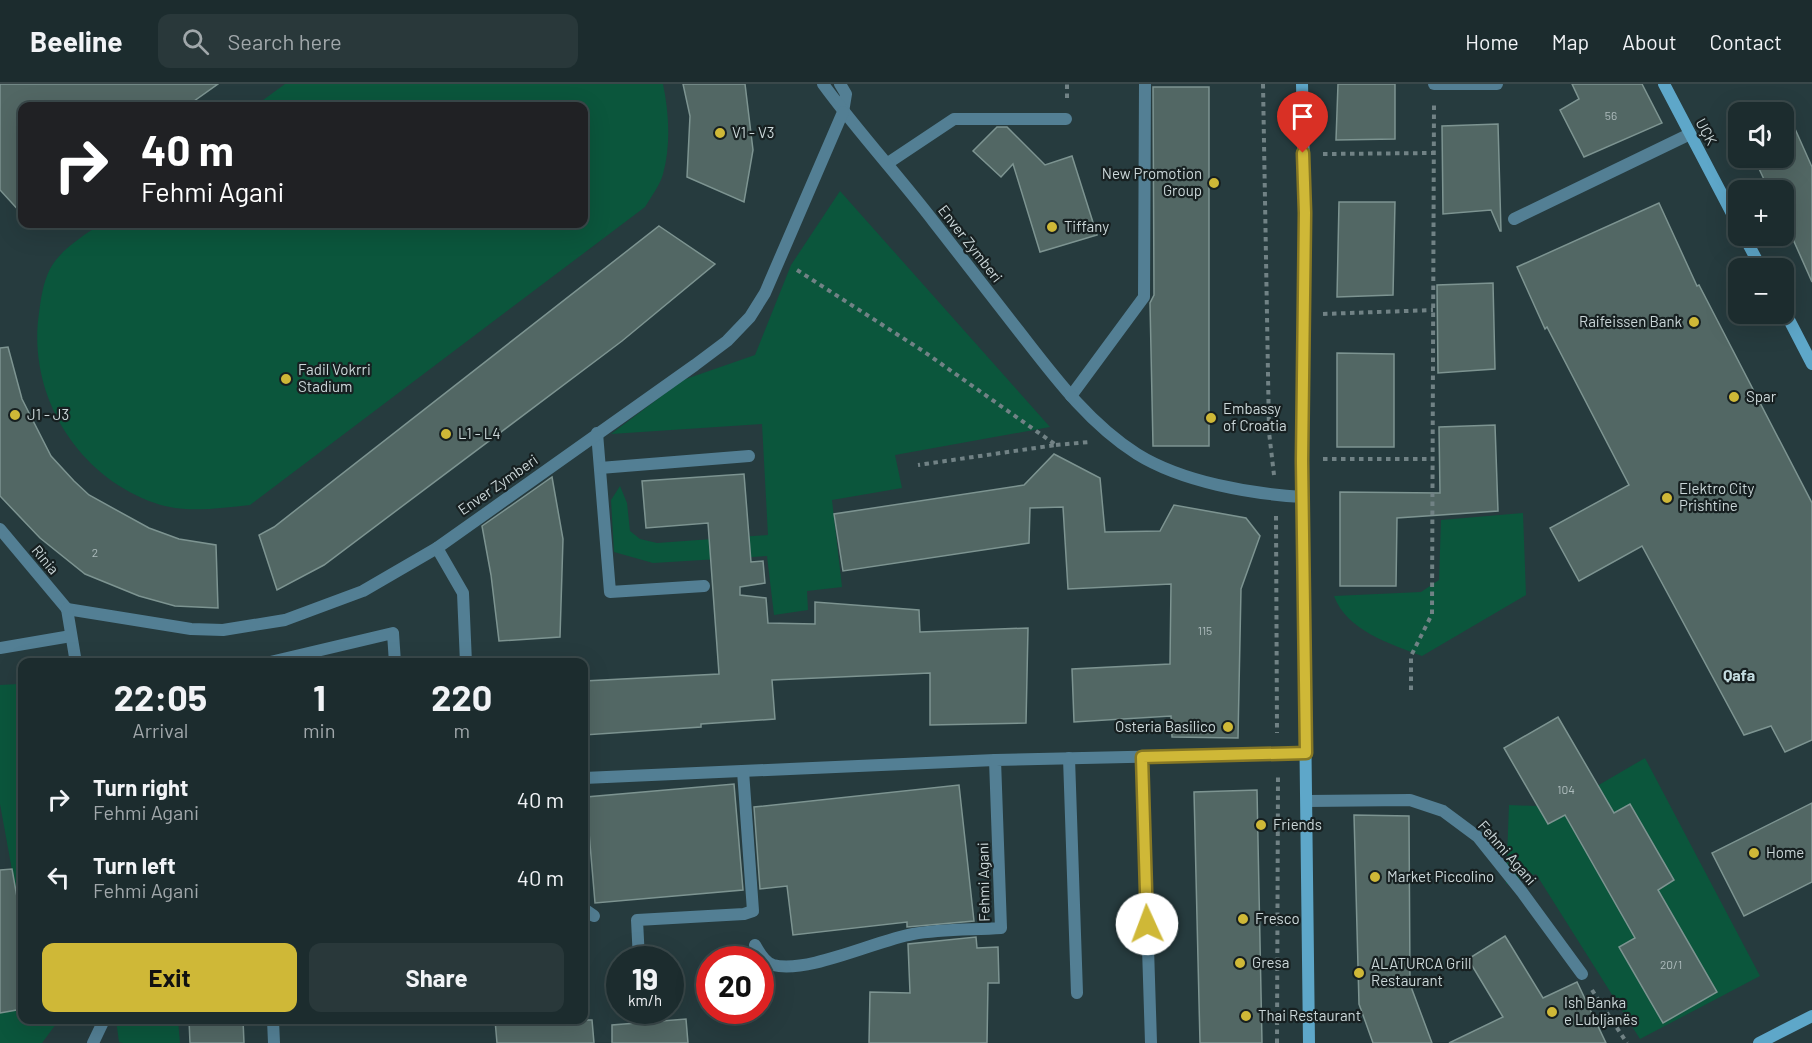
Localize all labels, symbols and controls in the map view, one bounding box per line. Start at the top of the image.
search box [158,14,578,68]
text: Beeline [30,24,122,58]
icon: search [179,25,212,58]
text: Search here [227,28,342,54]
text: Home [1465,29,1519,54]
text: Map [1552,29,1589,54]
text: About [1622,29,1677,54]
text: Contact [1710,29,1782,54]
pin [1277,91,1328,153]
icon: arrive [1286,100,1319,133]
map controls [1728,102,1794,324]
button: sound [1728,102,1794,168]
house number: 56 [1605,108,1617,122]
street label: UÇK [1692,115,1721,148]
place label: V1 - V3 [732,123,775,141]
text: 40 m [141,124,234,174]
icon: right [42,126,120,204]
marker: V1 - V3 [713,126,727,140]
place label: New Promotion Group [1102,164,1202,199]
text: Fehmi Agani [141,175,284,207]
marker: New Promotion Group [1207,176,1221,190]
button: + [1728,180,1794,246]
street label: Enver Zymberi [935,201,1007,286]
place label: Tiffany [1064,217,1109,235]
marker: Tiffany [1045,220,1059,234]
button: − [1728,258,1794,324]
place label: Raifeissen Bank [1579,312,1682,330]
marker: Raifeissen Bank [1687,315,1701,329]
place label: Fadil Vokrri Stadium [298,360,371,395]
marker: Fadil Vokrri Stadium [279,372,293,386]
place label: Spar [1746,387,1777,405]
marker: Spar [1727,390,1741,404]
place label: Embassy of Croatia [1223,399,1287,434]
place label: J1 - J3 [27,405,69,423]
marker: J1 - J3 [8,408,22,422]
marker: Embassy of Croatia [1204,411,1218,425]
place label: L1 - L4 [458,424,500,442]
marker: L1 - L4 [439,427,453,441]
street label: Enver Zymberi [454,450,541,518]
place label: Elektro City Prishtine [1679,479,1754,514]
marker: Elektro City Prishtine [1660,491,1674,505]
street label: Rinia [28,541,63,578]
house number: 2 [92,545,98,559]
house number: 115 [1198,623,1212,637]
district label: Qafa [1723,665,1755,684]
text: 22:05 [114,675,207,718]
text: 1 [313,675,326,718]
text: 220 [431,675,492,718]
place label: Osteria Basilico [1115,717,1216,735]
text: Arrival [133,718,188,742]
text: min [303,718,335,742]
text: m [453,718,470,742]
marker: Osteria Basilico [1221,720,1235,734]
text: Turn right [93,774,188,800]
house number: 104 [1557,782,1575,796]
icon: right [42,783,75,816]
text: 40 m [517,786,564,812]
text: Fehmi Agani [93,800,199,824]
place label: Friends [1273,815,1322,833]
street label: Fehmi Agani [1475,816,1541,888]
marker: Friends [1254,818,1268,832]
street label: Fehmi Agani [973,842,993,922]
place label: Home [1766,843,1804,861]
marker: Home [1747,846,1761,860]
text: Turn left [93,852,176,878]
icon: left [42,861,75,894]
text: 40 m [517,864,564,890]
place label: Market Piccolino [1387,867,1494,885]
marker: Market Piccolino [1368,870,1382,884]
text: Fehmi Agani [93,878,199,902]
position arrow [1115,892,1179,956]
place label: Fresco [1255,909,1300,927]
marker: Fresco [1236,912,1250,926]
button: Exit [42,943,297,1012]
button: Share [309,943,564,1012]
speed limit sign: 20 [696,946,774,1024]
place label: Gresa [1252,953,1289,971]
place label: ALATURCA Grill Restaurant [1371,954,1471,989]
marker: Gresa [1233,956,1247,970]
house number: 20/1 [1660,957,1682,971]
text: 19 [632,960,658,996]
marker: ALATURCA Grill Restaurant [1352,966,1366,980]
text: km/h [628,991,662,1009]
place label: Ish Banka e Lubljanës [1564,993,1638,1028]
marker: Ish Banka e Lubljanës [1545,1005,1559,1019]
place label: Thai Restaurant [1258,1006,1361,1024]
marker: Thai Restaurant [1239,1009,1253,1023]

